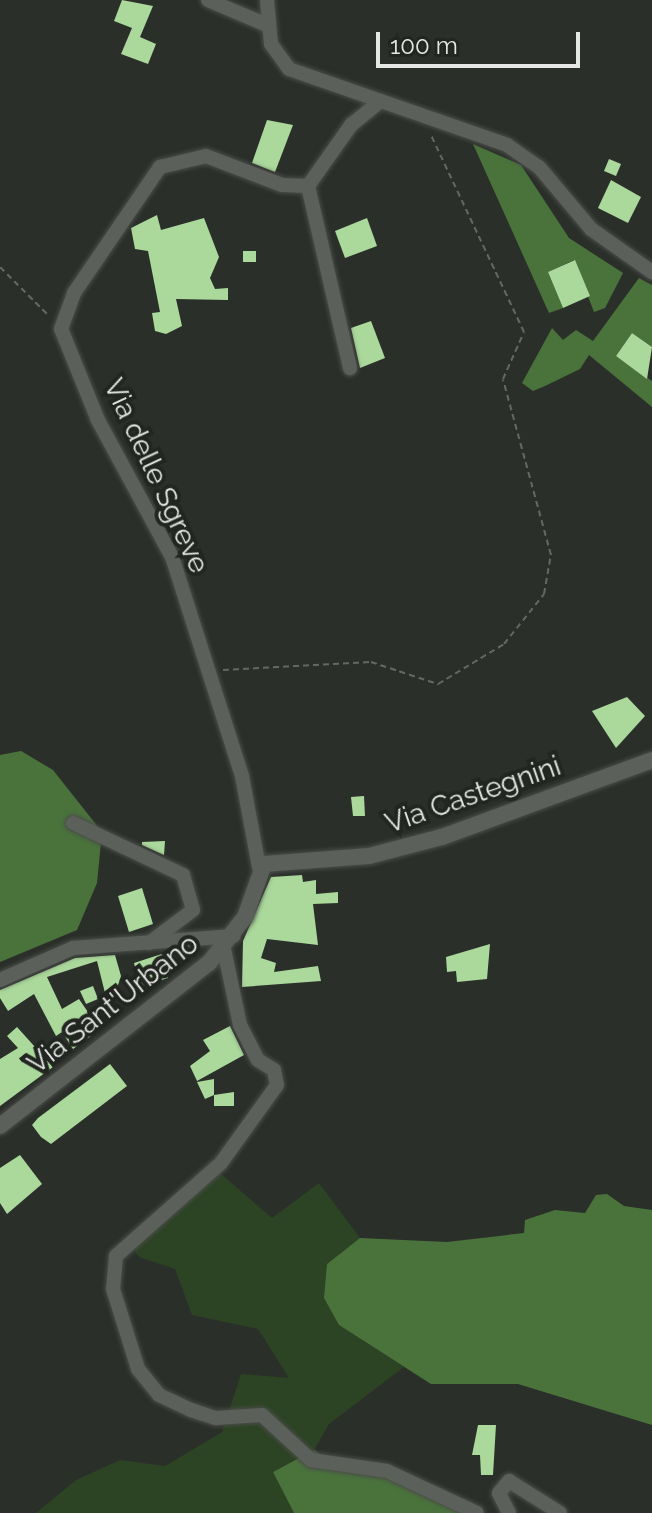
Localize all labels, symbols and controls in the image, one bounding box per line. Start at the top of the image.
scale bar [380,16,584,66]
text: 100 m [390,31,458,60]
street label: Via delle Sgreve [96,373,216,579]
street label: Via Castegnini [381,749,565,841]
street label: Via Sant'Urbano [21,927,205,1081]

